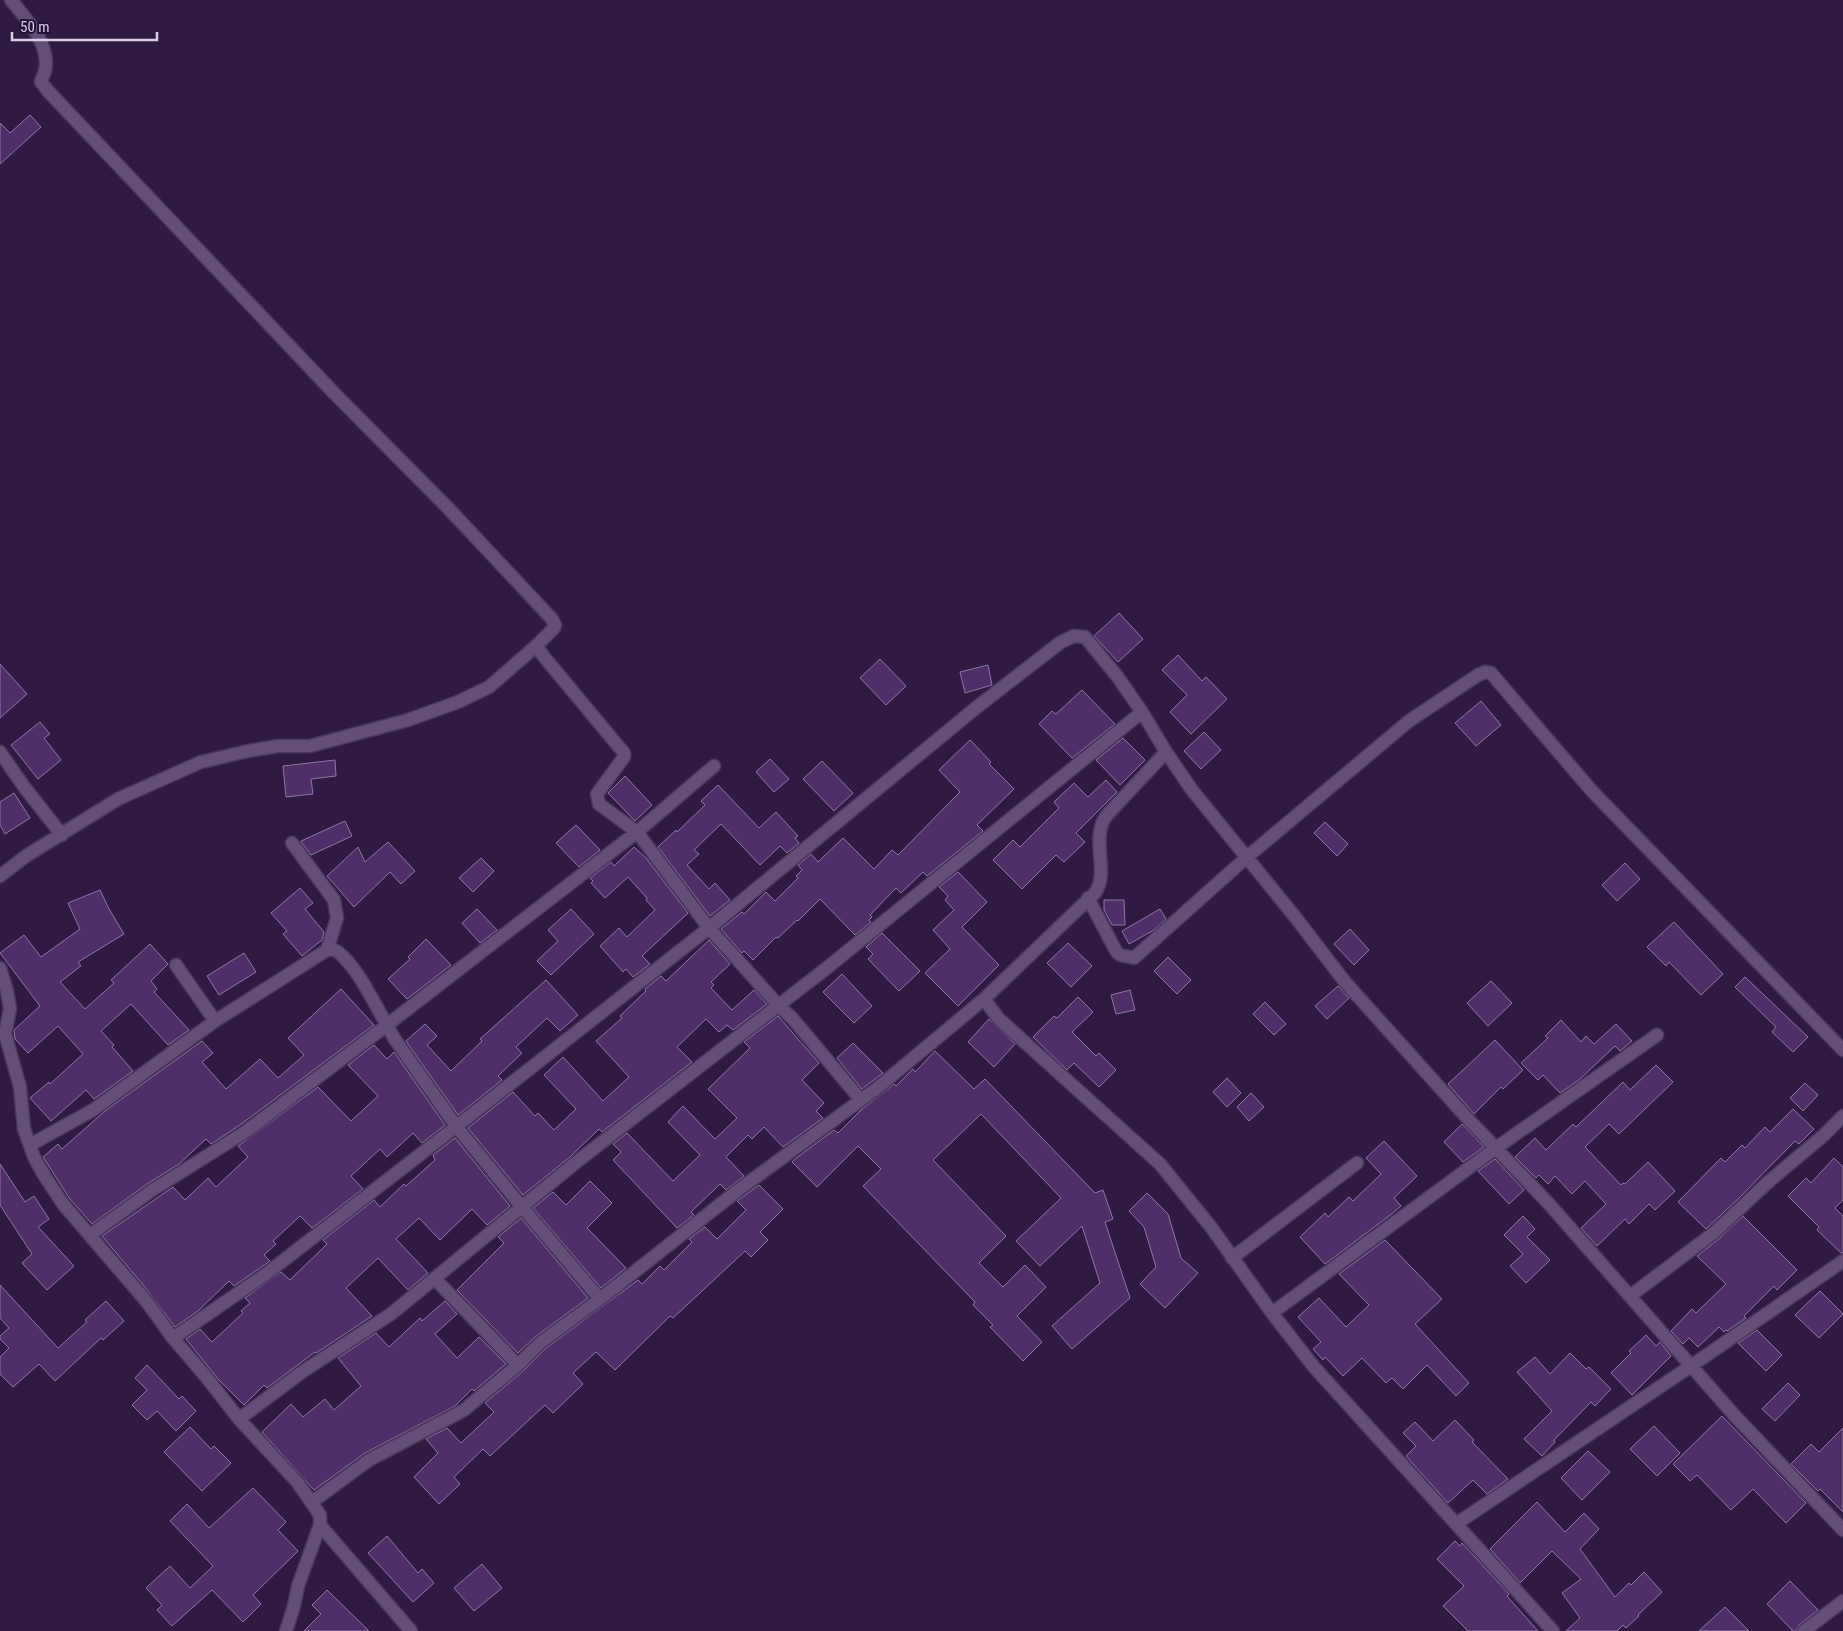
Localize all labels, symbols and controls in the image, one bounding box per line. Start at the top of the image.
scale bar [12,10,158,42]
text: 50 m [20,18,50,36]

